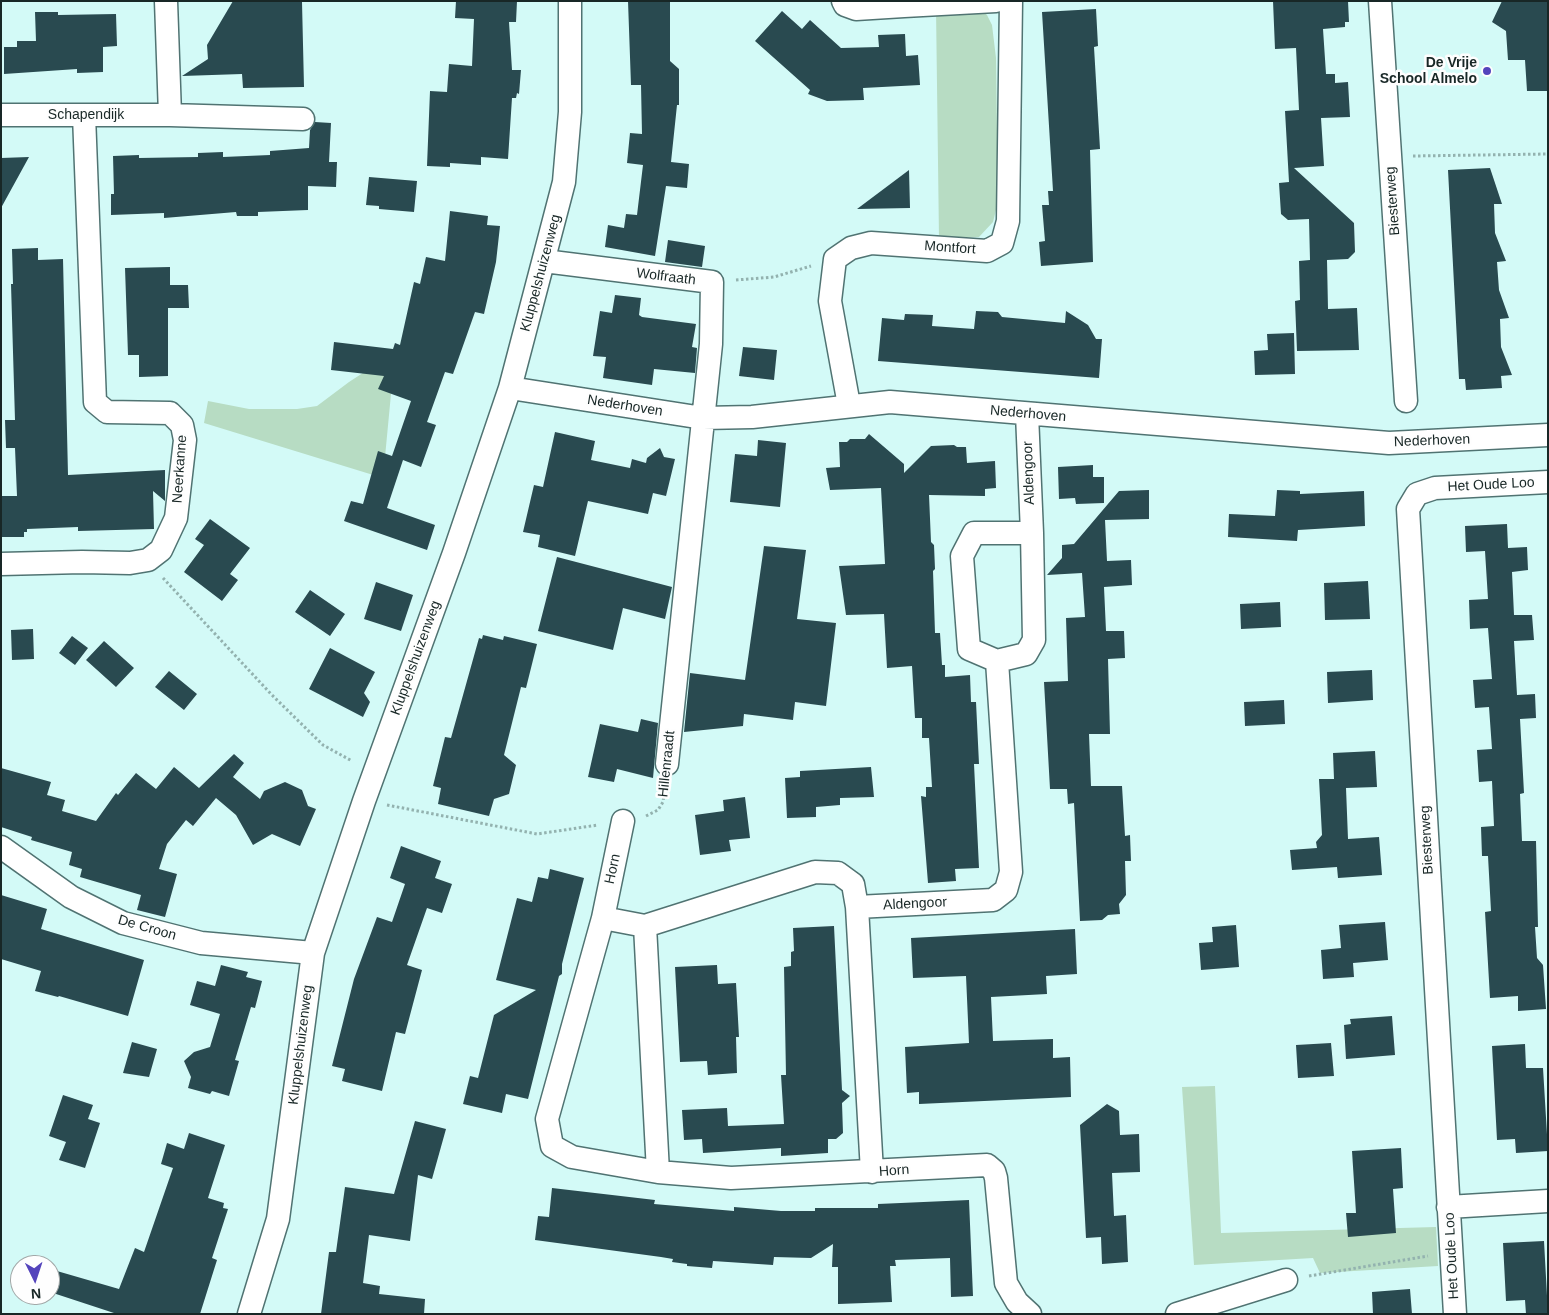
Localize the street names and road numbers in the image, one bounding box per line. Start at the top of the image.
street label: Schapendijk [48,107,124,123]
street label: Biesterweg [1382,166,1404,236]
street label: Kluppelshuizenweg [517,213,565,333]
street label: Montfort [924,238,976,258]
street label: Wolfraath [635,265,697,289]
street label: Nederhoven [586,392,664,420]
street label: Nederhoven [989,402,1067,426]
street label: Nederhoven [1394,431,1470,451]
street label: Neerkanne [169,434,191,504]
street label: Aldengoor [1019,441,1039,505]
street label: Het Oude Loo [1447,474,1535,496]
street label: Kluppelshuizenweg [387,598,445,718]
street label: Hillenraadt [655,730,679,798]
street label: Biesterweg [1417,805,1437,875]
street label: Horn [602,852,624,886]
street label: Aldengoor [883,894,947,914]
street label: De Croon [116,912,178,944]
street label: Kluppelshuizenweg [285,984,317,1106]
street label: Horn [878,1162,910,1180]
street label: Het Oude Loo [1441,1212,1463,1300]

